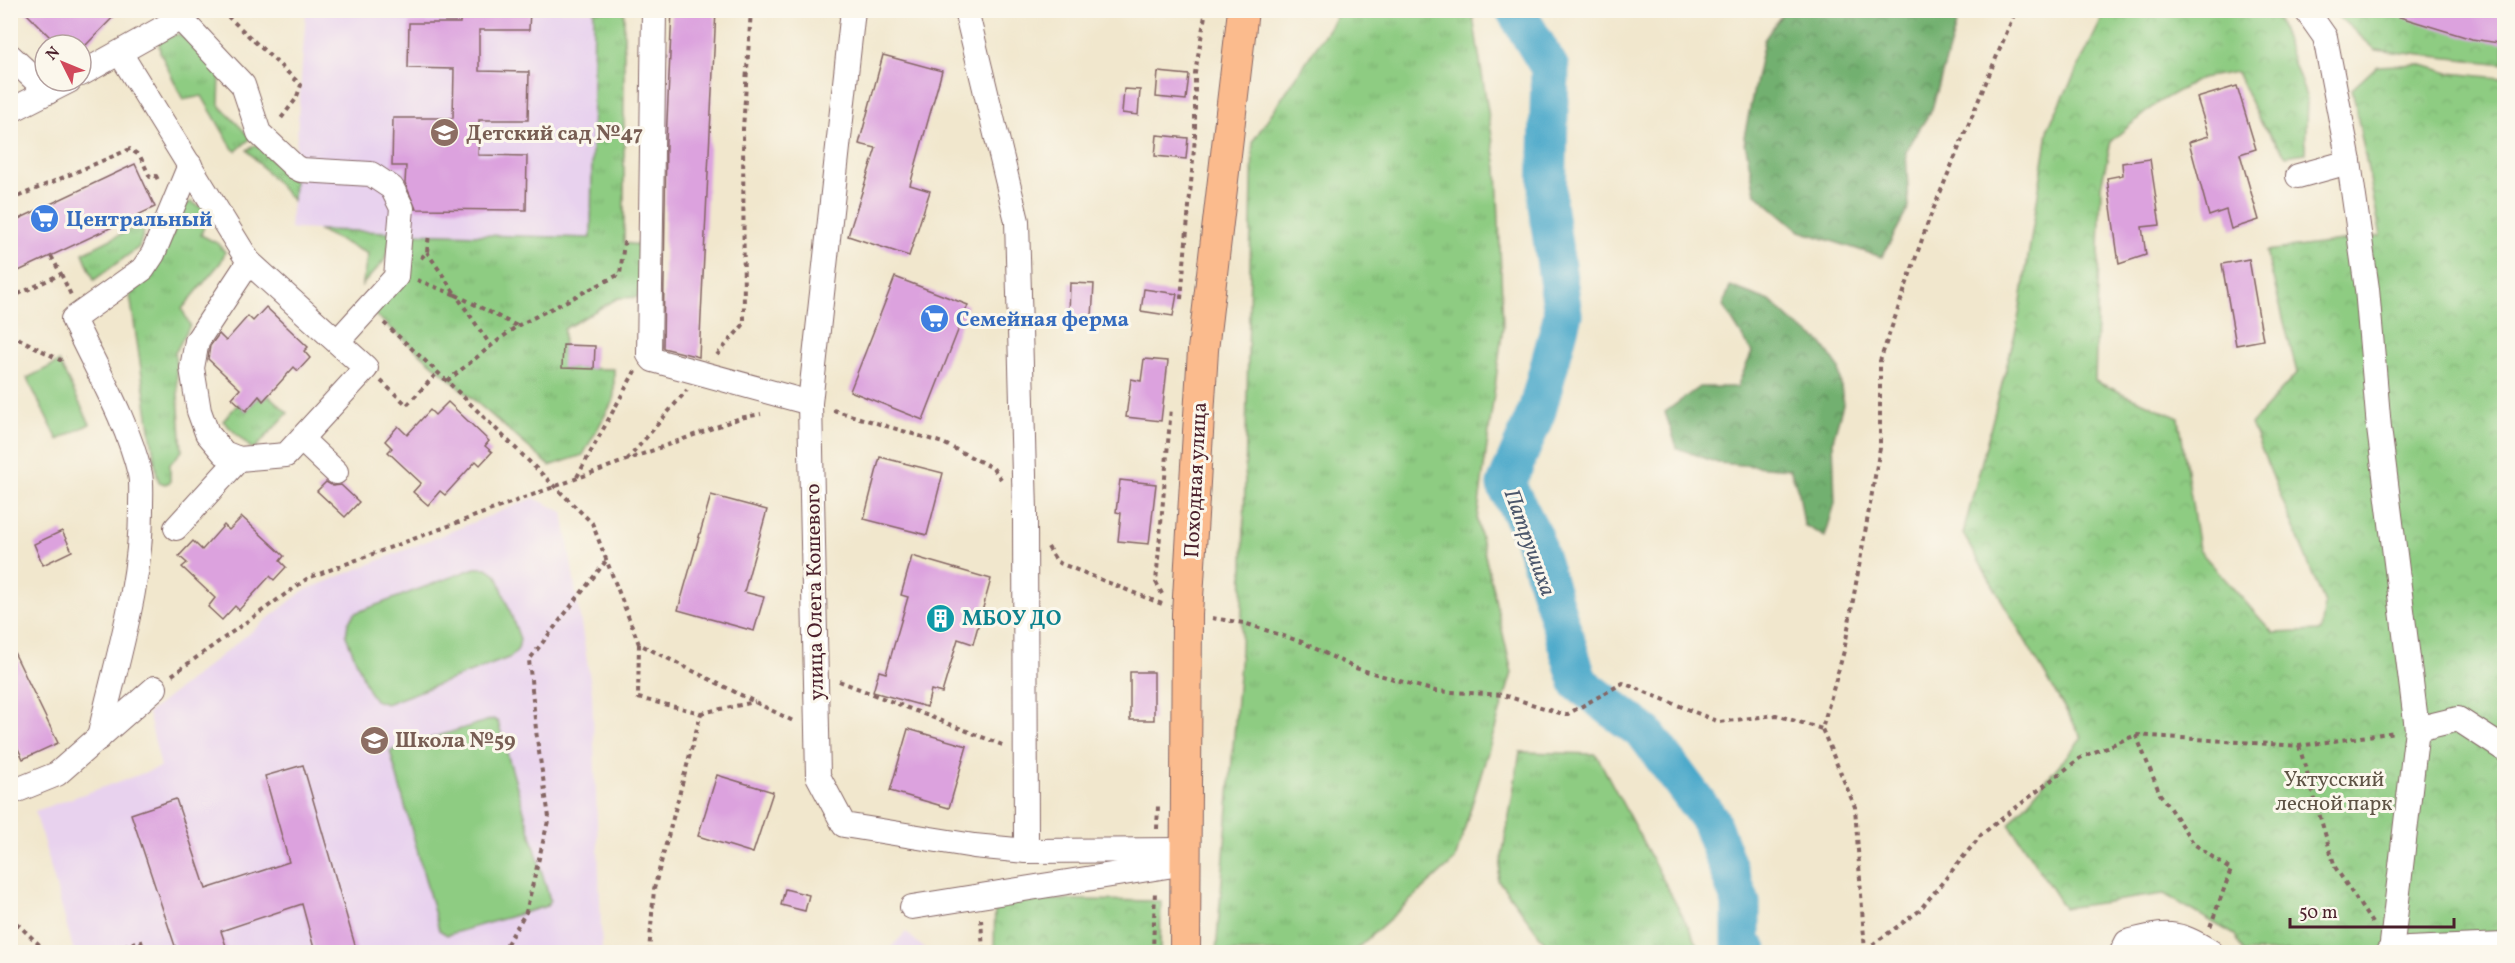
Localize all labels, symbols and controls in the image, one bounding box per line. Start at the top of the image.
north arrow [33,33,93,93]
text: N [41,42,66,66]
school or university icon: Детский сад №47 [429,117,461,149]
place label: Детский сад №47 [466,120,643,149]
supermarket icon: Центральный [29,203,61,235]
place label: Центральный [66,206,213,235]
supermarket icon: Семейная ферма [919,303,951,335]
place label: Семейная ферма [956,306,1129,335]
street label: Походная улица [1178,401,1215,559]
street label: улица Олега Кошевого [799,483,832,701]
water label: Патрушиха [1495,485,1562,601]
building icon: МБОУ ДО [925,602,957,634]
place label: МБОУ ДО [962,605,1061,634]
school or university icon: Школа №59 [358,724,390,756]
place label: Школа №59 [395,727,516,756]
park label: Уктусский лесной парк [2275,766,2393,819]
scale bar [2290,891,2454,929]
text: 50 m [2299,901,2338,926]

